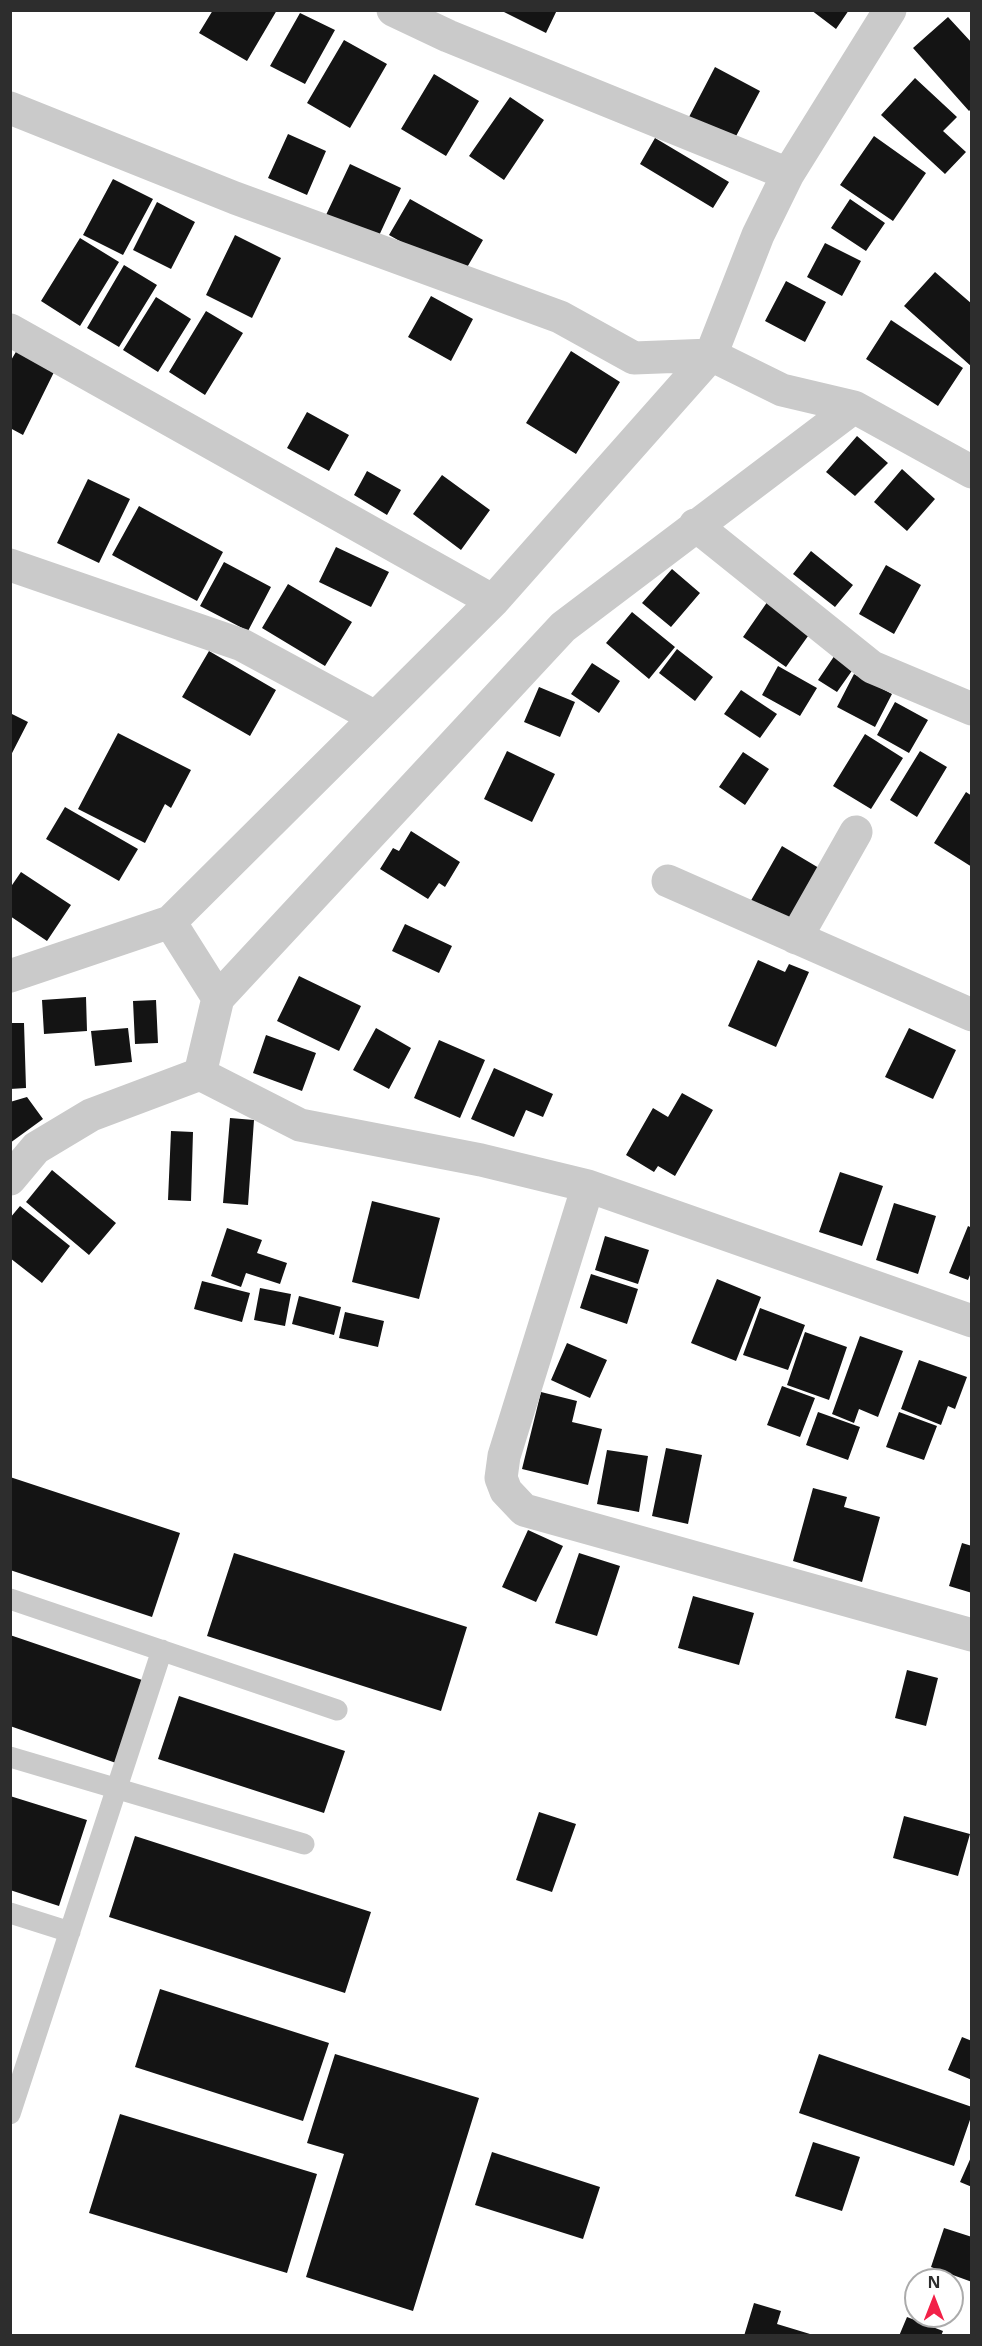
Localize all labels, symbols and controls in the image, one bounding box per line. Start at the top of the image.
north arrow [904,2268,964,2328]
text: N [927,2271,941,2293]

